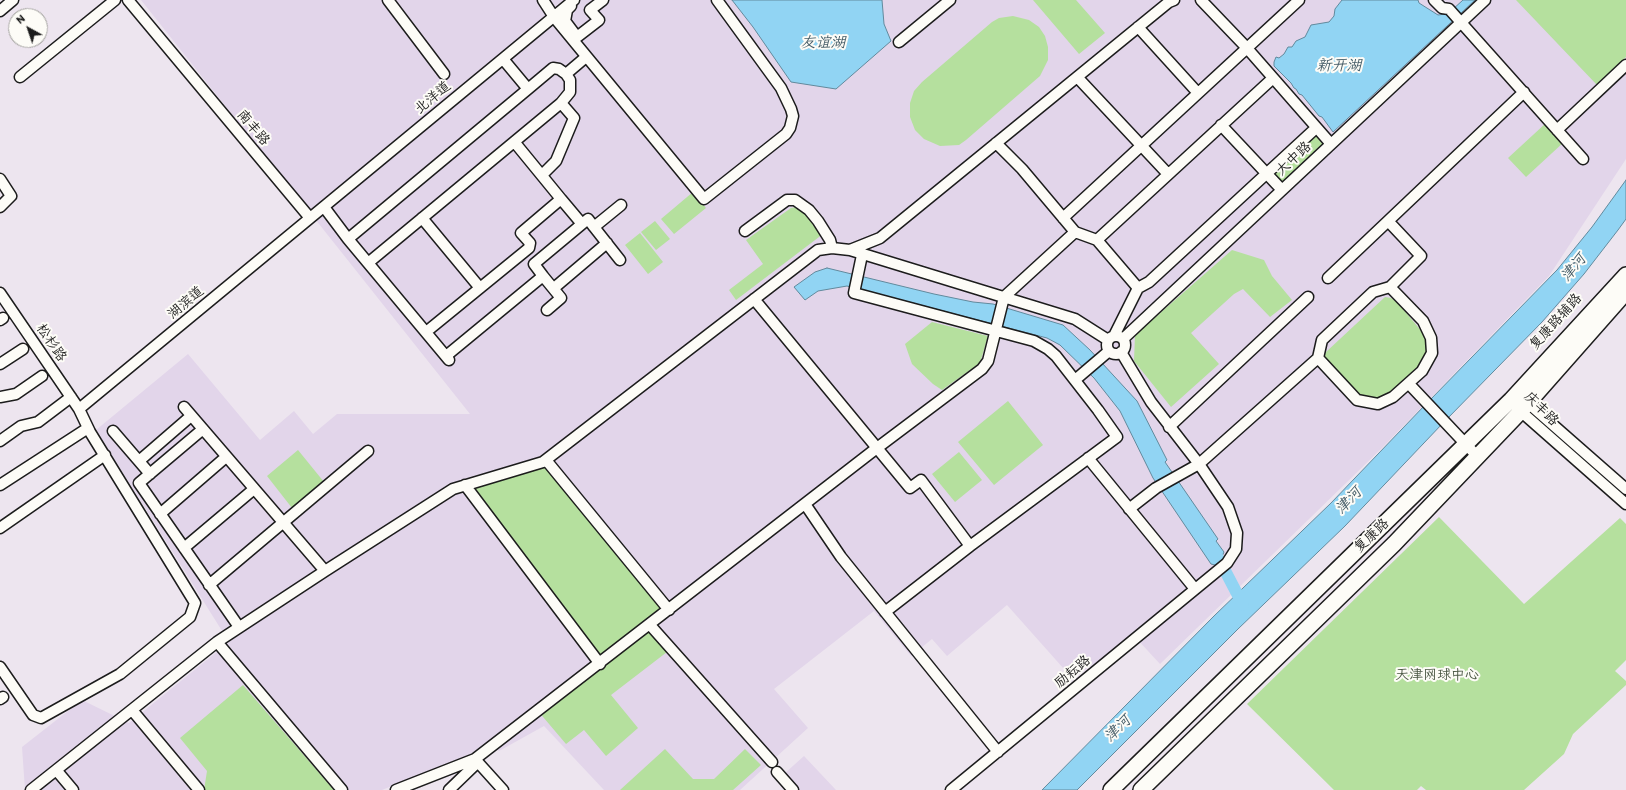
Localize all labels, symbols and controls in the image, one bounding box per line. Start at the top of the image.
north arrow [8,8,48,48]
text: N [14,12,28,27]
water label: 友谊湖 [801,34,845,52]
water label: 新开湖 [1317,57,1361,75]
street label: 北洋道 [412,78,454,118]
street label: 南丰路 [233,107,273,149]
street label: 大中路 [1273,139,1315,179]
water label: 津河 [1557,251,1591,285]
street label: 湖滨道 [165,283,207,323]
street label: 复康路辅路 [1526,290,1586,354]
street label: 松杉路 [32,321,70,365]
street label: 庆丰路 [1520,388,1562,430]
water label: 津河 [1332,484,1366,518]
street label: 复康路 [1351,515,1393,557]
street label: 励耘路 [1052,652,1094,692]
park label: 天津网球中心 [1395,667,1479,683]
water label: 津河 [1101,712,1135,746]

